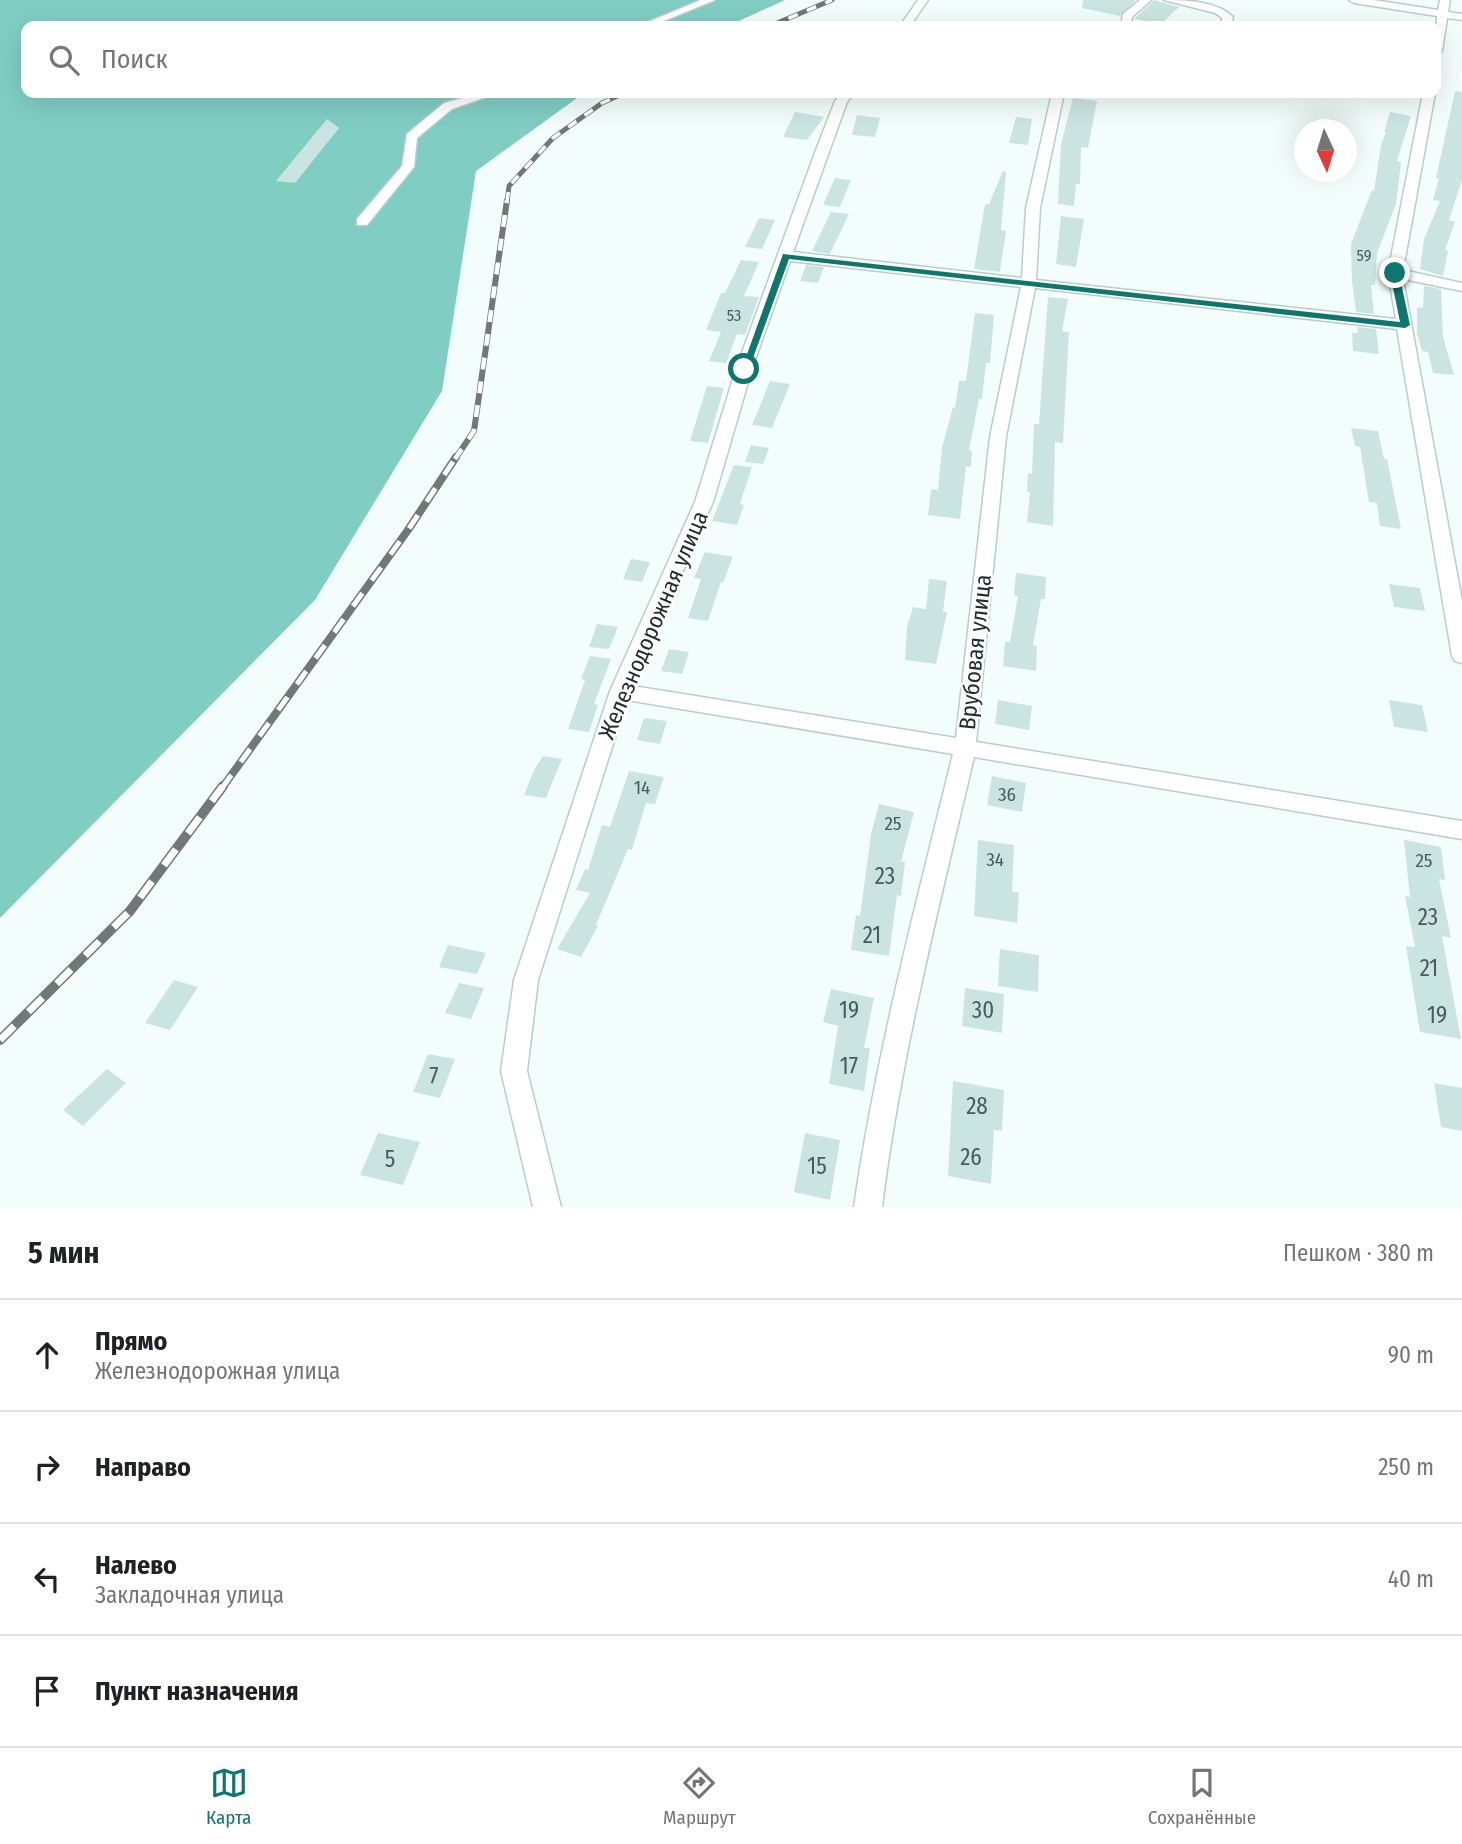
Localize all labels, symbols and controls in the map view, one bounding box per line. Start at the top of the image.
search box [21,21,1441,98]
icon: search [45,41,83,79]
text: Поиск [101,44,168,75]
north arrow [1294,119,1357,182]
house number: 59 [1357,246,1372,265]
route end [1379,257,1410,288]
house number: 53 [727,306,741,325]
route start [728,353,759,384]
street label: Железнодорожная улица [592,507,714,743]
street label: Врубовая улица [953,573,997,731]
house number: 14 [634,776,650,799]
house number: 36 [998,783,1016,806]
house number: 25 [884,812,902,835]
house number: 34 [986,848,1004,871]
house number: 25 [1415,849,1433,872]
house number: 23 [875,862,895,890]
house number: 23 [1418,903,1438,931]
house number: 21 [863,921,881,949]
house number: 21 [1420,954,1438,982]
house number: 19 [839,996,859,1024]
house number: 30 [972,996,994,1024]
house number: 19 [1427,1001,1447,1029]
house number: 17 [840,1052,858,1080]
house number: 7 [429,1062,439,1090]
house number: 28 [966,1092,988,1120]
house number: 26 [960,1143,982,1171]
house number: 5 [385,1145,395,1173]
house number: 15 [807,1152,827,1180]
text: 5 мин [28,1235,99,1271]
text: Пешком · 380 m [1283,1239,1434,1267]
text: Прямо [95,1326,167,1357]
icon: ahead [28,1336,66,1374]
text: 90 m [1388,1341,1434,1369]
text: Железнодорожная улица [95,1357,340,1385]
icon: right [28,1448,66,1486]
text: Направо [95,1452,191,1483]
text: 250 m [1378,1453,1434,1481]
text: Налево [95,1550,177,1581]
icon: left [28,1560,66,1598]
text: 40 m [1388,1565,1434,1593]
text: Закладочная улица [95,1581,284,1609]
icon: arrive [28,1672,66,1710]
text: Пункт назначения [95,1676,299,1707]
tab: Карта [206,1764,251,1829]
tab: Маршрут [663,1764,736,1829]
tab: Сохранённые [1148,1764,1256,1829]

